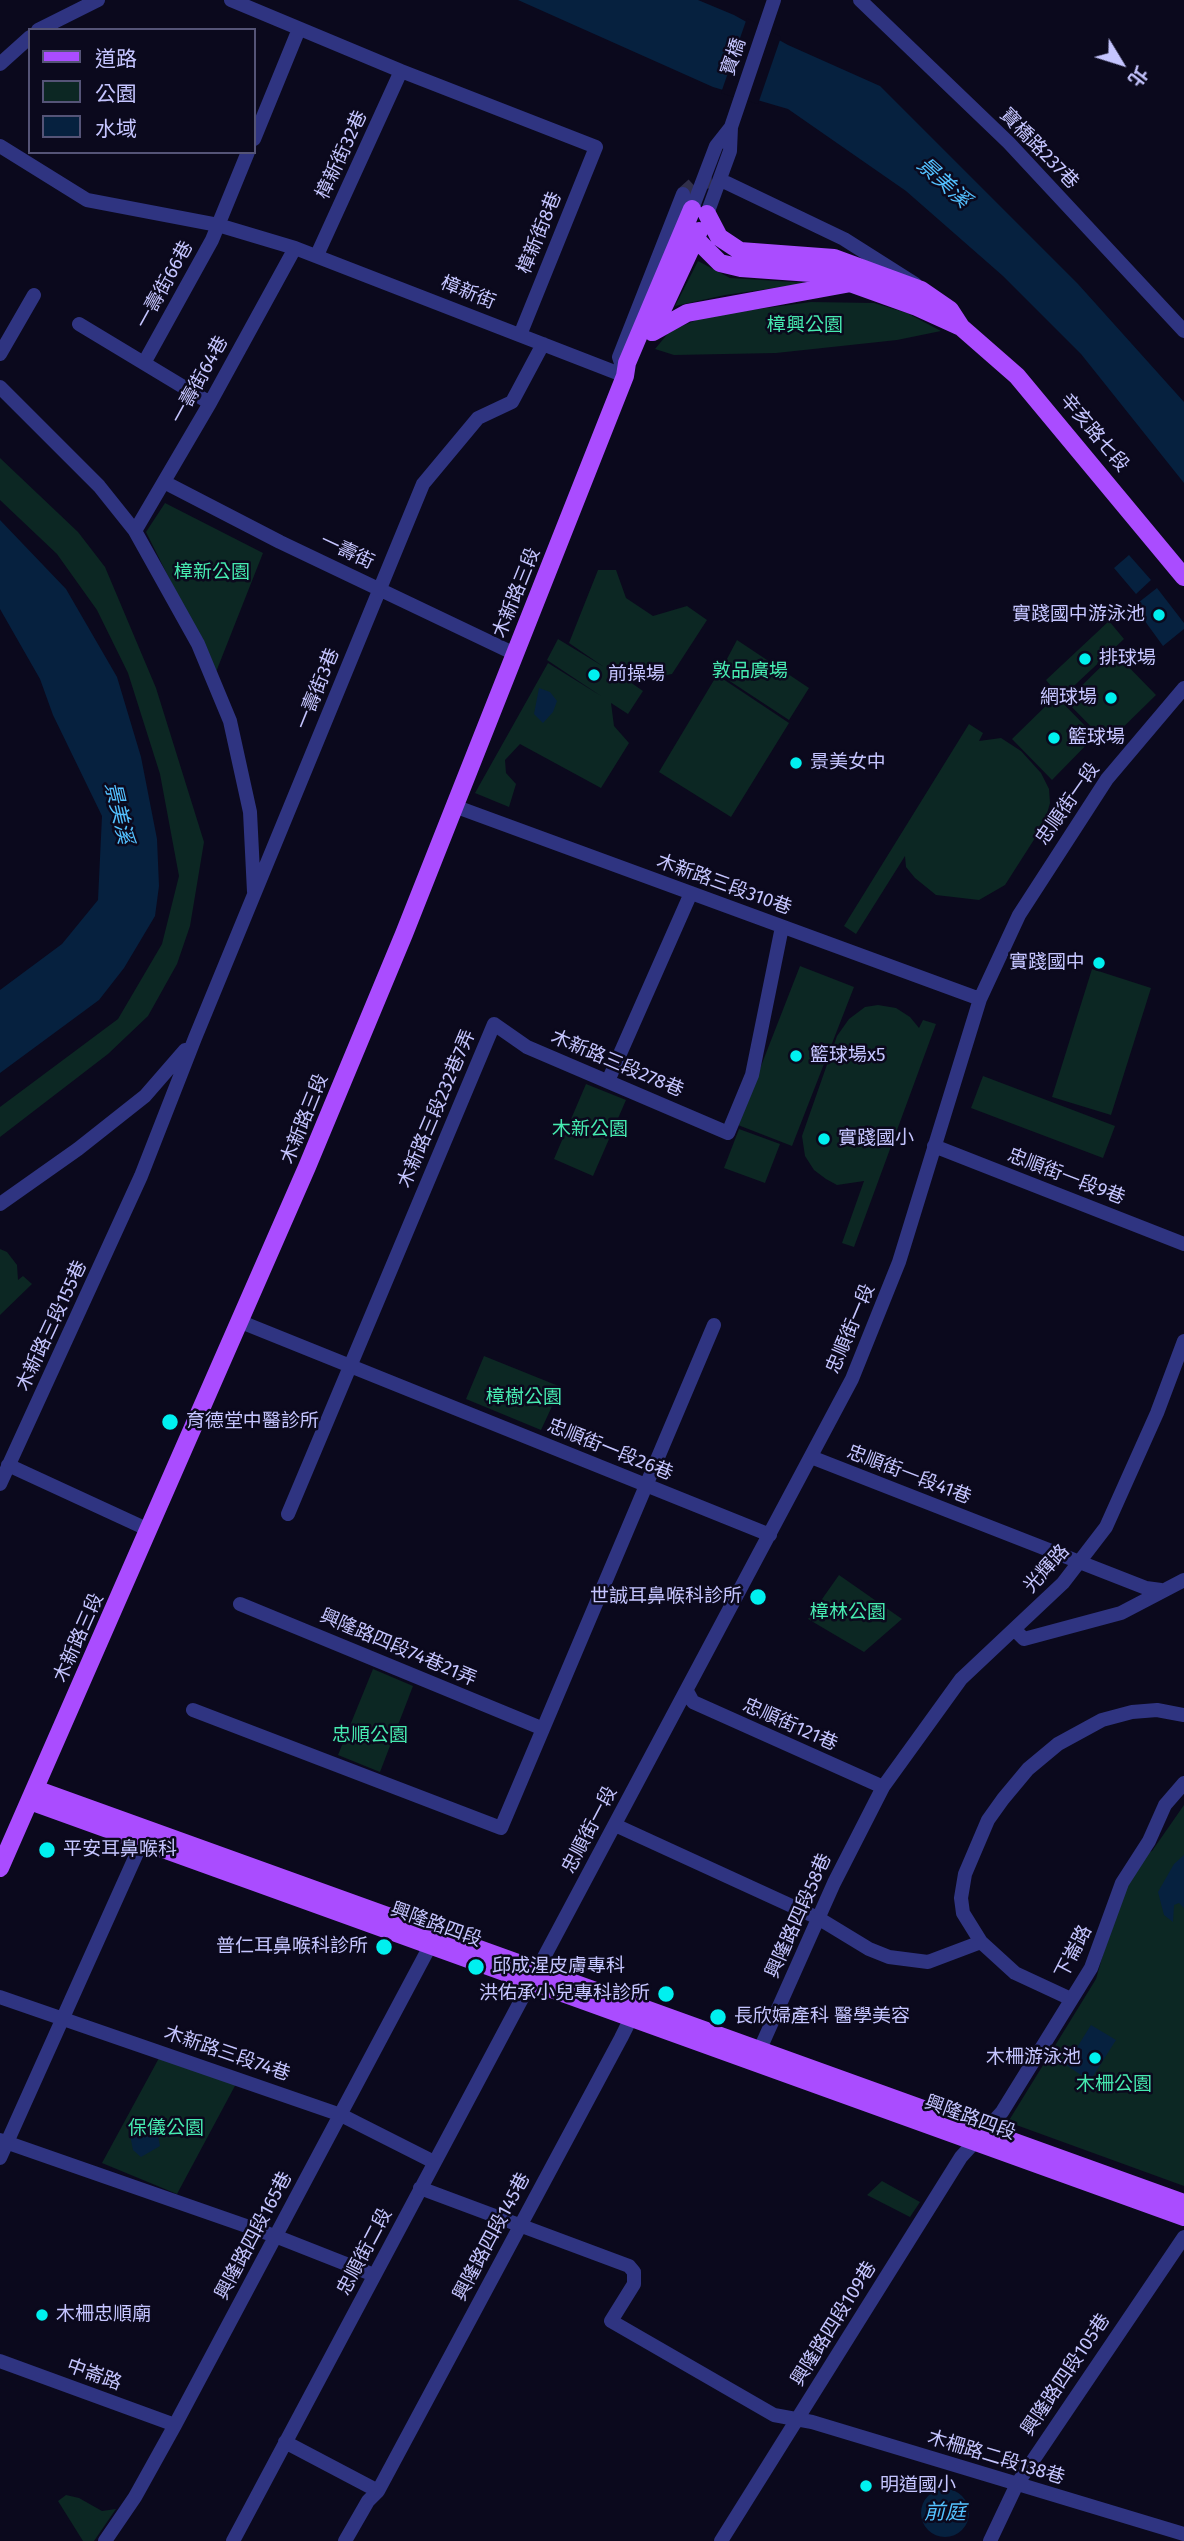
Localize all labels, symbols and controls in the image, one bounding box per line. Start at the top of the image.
legend [28,28,256,154]
north arrow [1086,28,1156,98]
street label: 寶橋 [717,35,751,79]
text: 道路 [95,46,137,72]
text: 北 [1123,62,1153,91]
text: 公園 [95,81,137,107]
street label: 寶橋路237巷 [995,104,1083,194]
street label: 樟新街32巷 [312,107,372,203]
text: 水域 [95,116,137,142]
water label: 景美溪 [911,153,975,213]
street label: 樟新街8巷 [513,189,567,277]
street label: 一壽街66巷 [132,237,198,333]
street label: 樟新街 [437,272,499,314]
park label: 樟興公園 [767,315,843,337]
street label: 一壽街64巷 [167,332,233,428]
street label: 辛亥路七段 [1055,389,1133,477]
street label: 一壽街 [316,530,378,574]
street label: 木新路三段 [489,545,545,641]
park label: 樟新公園 [174,562,250,584]
place label: 實踐國中游泳池 [1012,604,1145,626]
marker: 實踐國中游泳池 [1151,607,1167,623]
street label: 一壽街3巷 [291,645,345,733]
place label: 排球場 [1099,648,1156,670]
marker: 排球場 [1077,651,1093,667]
park label: 敦品廣場 [712,661,788,683]
place label: 前操場 [608,664,665,686]
marker: 前操場 [586,667,602,683]
place label: 網球場 [1040,687,1097,709]
marker: 網球場 [1103,690,1119,706]
place label: 籃球場 [1068,727,1125,749]
marker: 籃球場 [1046,730,1062,746]
place label: 景美女中 [810,752,886,774]
marker: 景美女中 [788,755,804,771]
street label: 忠順街一段 [1031,759,1105,849]
water label: 景美溪 [99,779,137,847]
street label: 木新路三段310巷 [653,850,795,920]
place label: 實踐國中 [1009,952,1085,974]
marker: 實踐國中 [1091,955,1107,971]
street label: 木新路三段278巷 [547,1026,687,1102]
street label: 木新路三段232巷7弄 [393,1027,481,1191]
place label: 籃球場x5 [810,1045,886,1067]
marker: 籃球場x5 [788,1048,804,1064]
street label: 木新路三段 [277,1071,333,1167]
park label: 木新公園 [552,1119,628,1141]
place label: 實踐國小 [838,1128,914,1150]
marker: 實踐國小 [816,1131,832,1147]
street label: 忠順街一段9巷 [1004,1144,1128,1210]
street label: 木新路三段155巷 [12,1257,92,1395]
street label: 忠順街一段 [822,1281,880,1377]
park label: 樟樹公園 [486,1387,562,1409]
place label: 育德堂中醫診所 [186,1411,319,1433]
marker: 育德堂中醫診所 [160,1412,180,1432]
street label: 忠順街一段26巷 [544,1414,676,1486]
street label: 忠順街一段41巷 [844,1441,974,1509]
street label: 光輝路 [1019,1540,1075,1598]
place label: 世誠耳鼻喉科診所 [590,1586,742,1608]
marker: 世誠耳鼻喉科診所 [748,1587,768,1607]
street label: 木新路三段 [49,1590,109,1686]
park label: 樟林公園 [810,1602,886,1624]
street label: 興隆路四段74巷21弄 [316,1605,480,1691]
street label: 忠順街121巷 [739,1694,841,1756]
park label: 忠順公園 [332,1725,408,1747]
street label: 忠順街一段 [558,1783,622,1877]
place label: 平安耳鼻喉科 [63,1839,177,1861]
marker: 平安耳鼻喉科 [37,1840,57,1860]
street label: 興隆路四段58巷 [761,1850,837,1982]
street label: 興隆路四段 [387,1898,485,1952]
street label: 下崙路 [1051,1921,1097,1983]
place label: 普仁耳鼻喉科診所 [216,1936,368,1958]
marker: 普仁耳鼻喉科診所 [374,1937,394,1957]
place label: 邱成湦皮膚專科 [492,1956,625,1978]
marker: 邱成湦皮膚專科 [466,1957,486,1977]
place label: 洪佑承小兒專科診所 [479,1983,650,2005]
marker: 洪佑承小兒專科診所 [656,1984,676,2004]
place label: 長欣婦產科 醫學美容 [734,2006,910,2028]
marker: 長欣婦產科 醫學美容 [708,2007,728,2027]
street label: 木新路三段74巷 [161,2022,293,2086]
place label: 木柵游泳池 [986,2047,1081,2069]
marker: 木柵游泳池 [1087,2050,1103,2066]
park label: 木柵公園 [1076,2074,1152,2096]
street label: 興隆路四段 [921,2091,1019,2145]
park label: 保儀公園 [128,2118,204,2140]
street label: 興隆路四段165巷 [211,2168,297,2304]
street label: 興隆路四段145巷 [449,2169,535,2305]
street label: 忠順街二段 [333,2205,397,2299]
street label: 興隆路四段109巷 [787,2257,881,2391]
place label: 木柵忠順廟 [56,2304,151,2326]
marker: 木柵忠順廟 [34,2307,50,2323]
street label: 興隆路四段105巷 [1017,2310,1115,2440]
street label: 中崙路 [63,2355,125,2395]
street label: 木柵路二段138巷 [925,2426,1067,2490]
place label: 明道國小 [880,2475,956,2497]
marker: 明道國小 [858,2478,874,2494]
water label: 前庭 [924,2500,966,2526]

